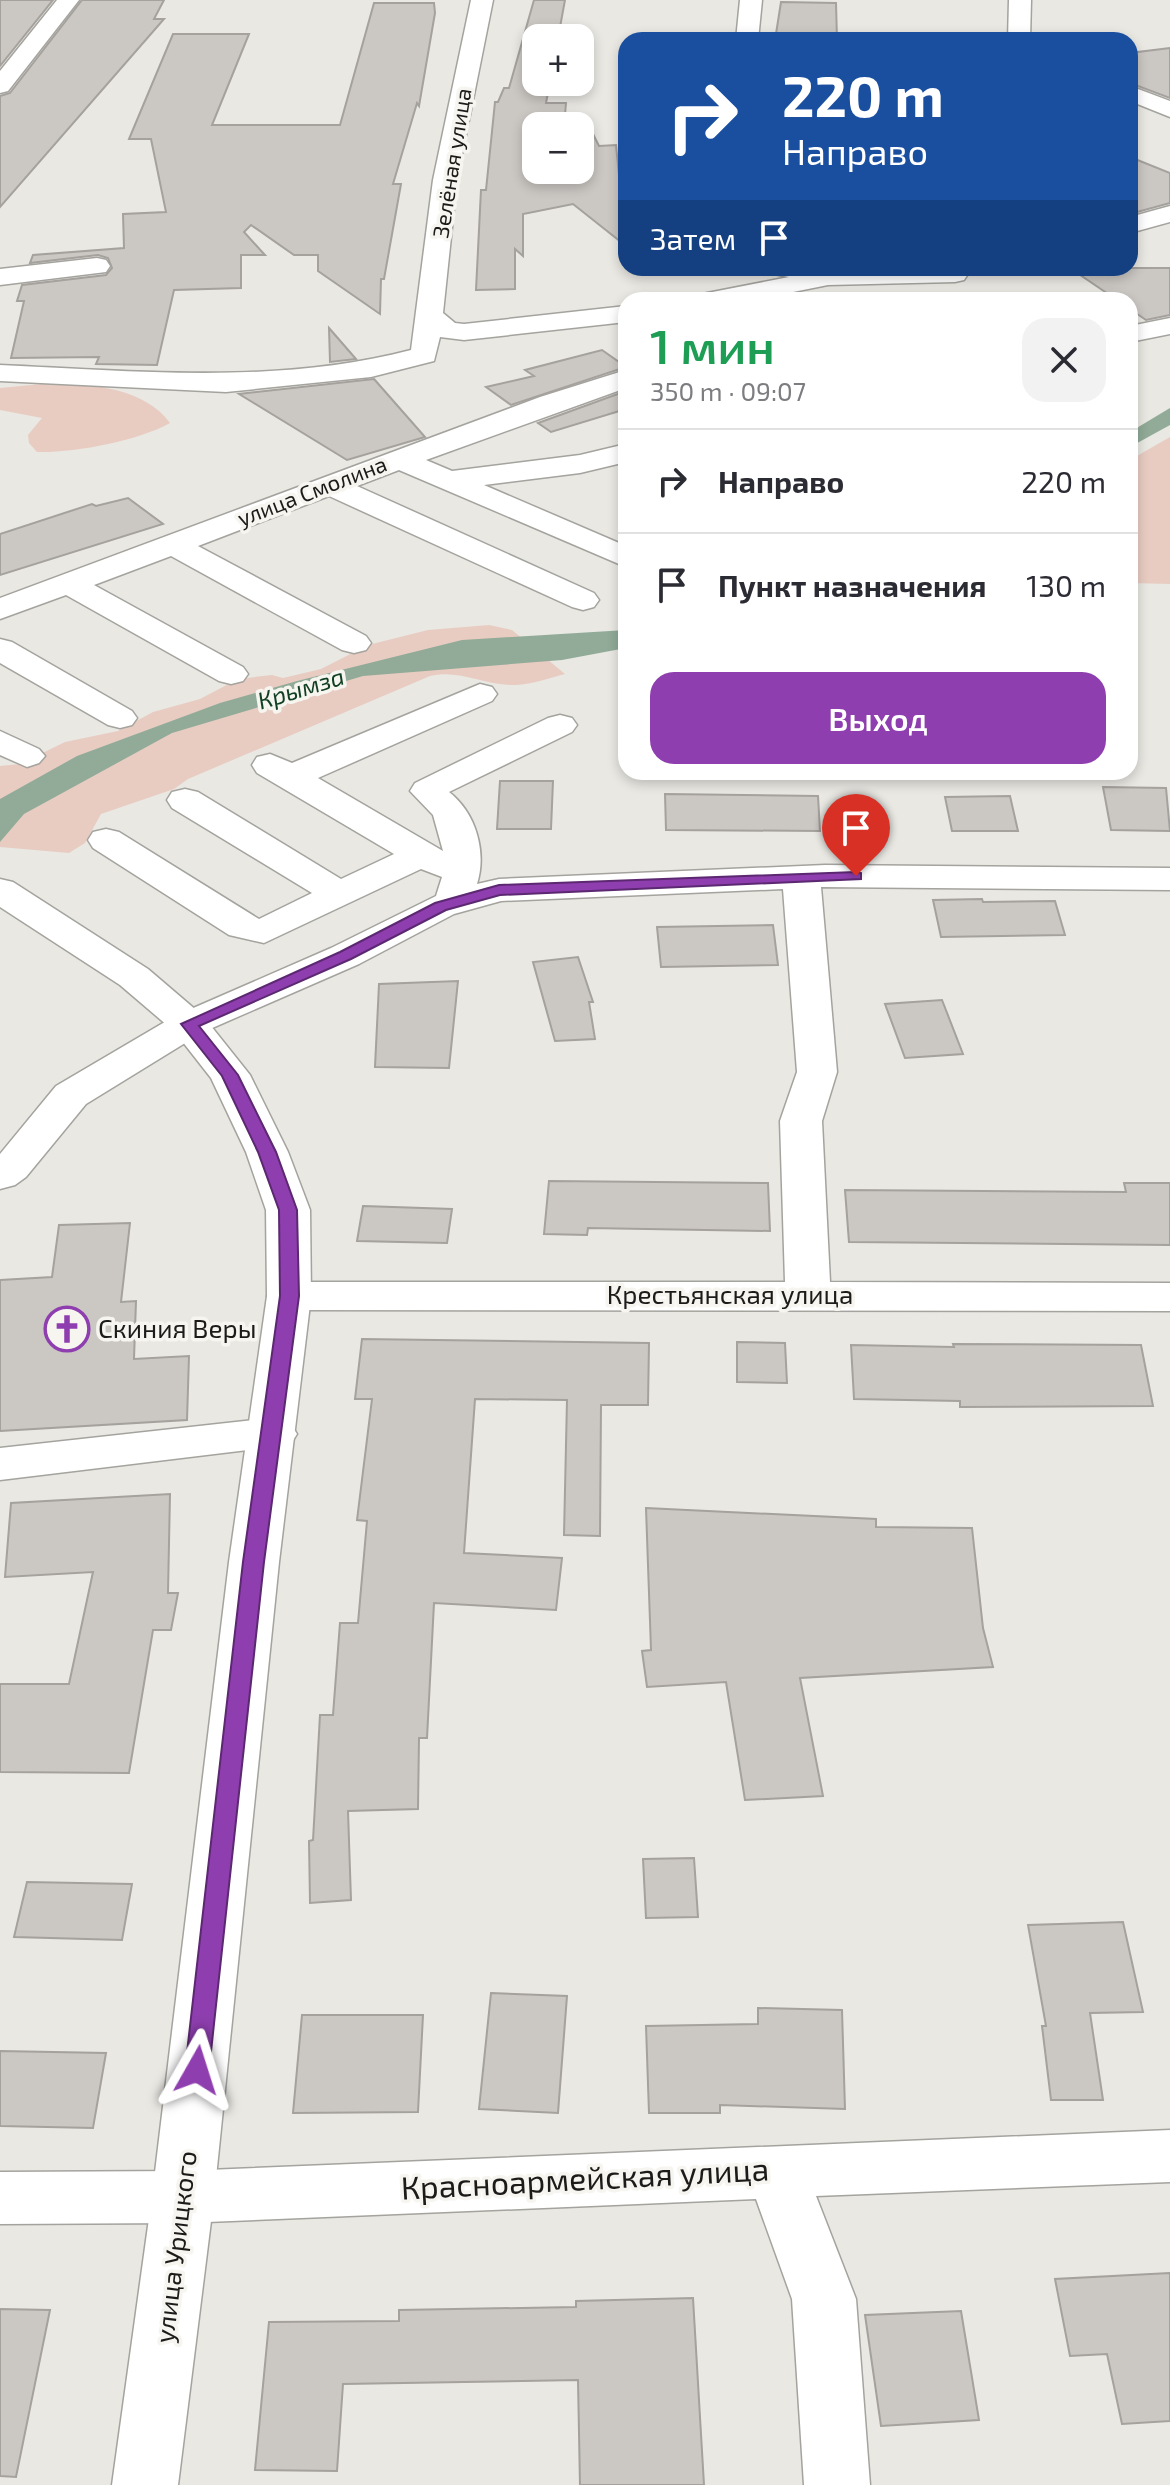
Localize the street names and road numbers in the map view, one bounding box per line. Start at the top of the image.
street label: Зелёная улица [426,86,477,240]
street label: улица Смолина [233,450,390,531]
street label: Крестьянская улица [607,1278,853,1310]
street label: Красноармейская улица [400,2148,770,2207]
street label: улица Урицкого [147,2149,203,2345]

